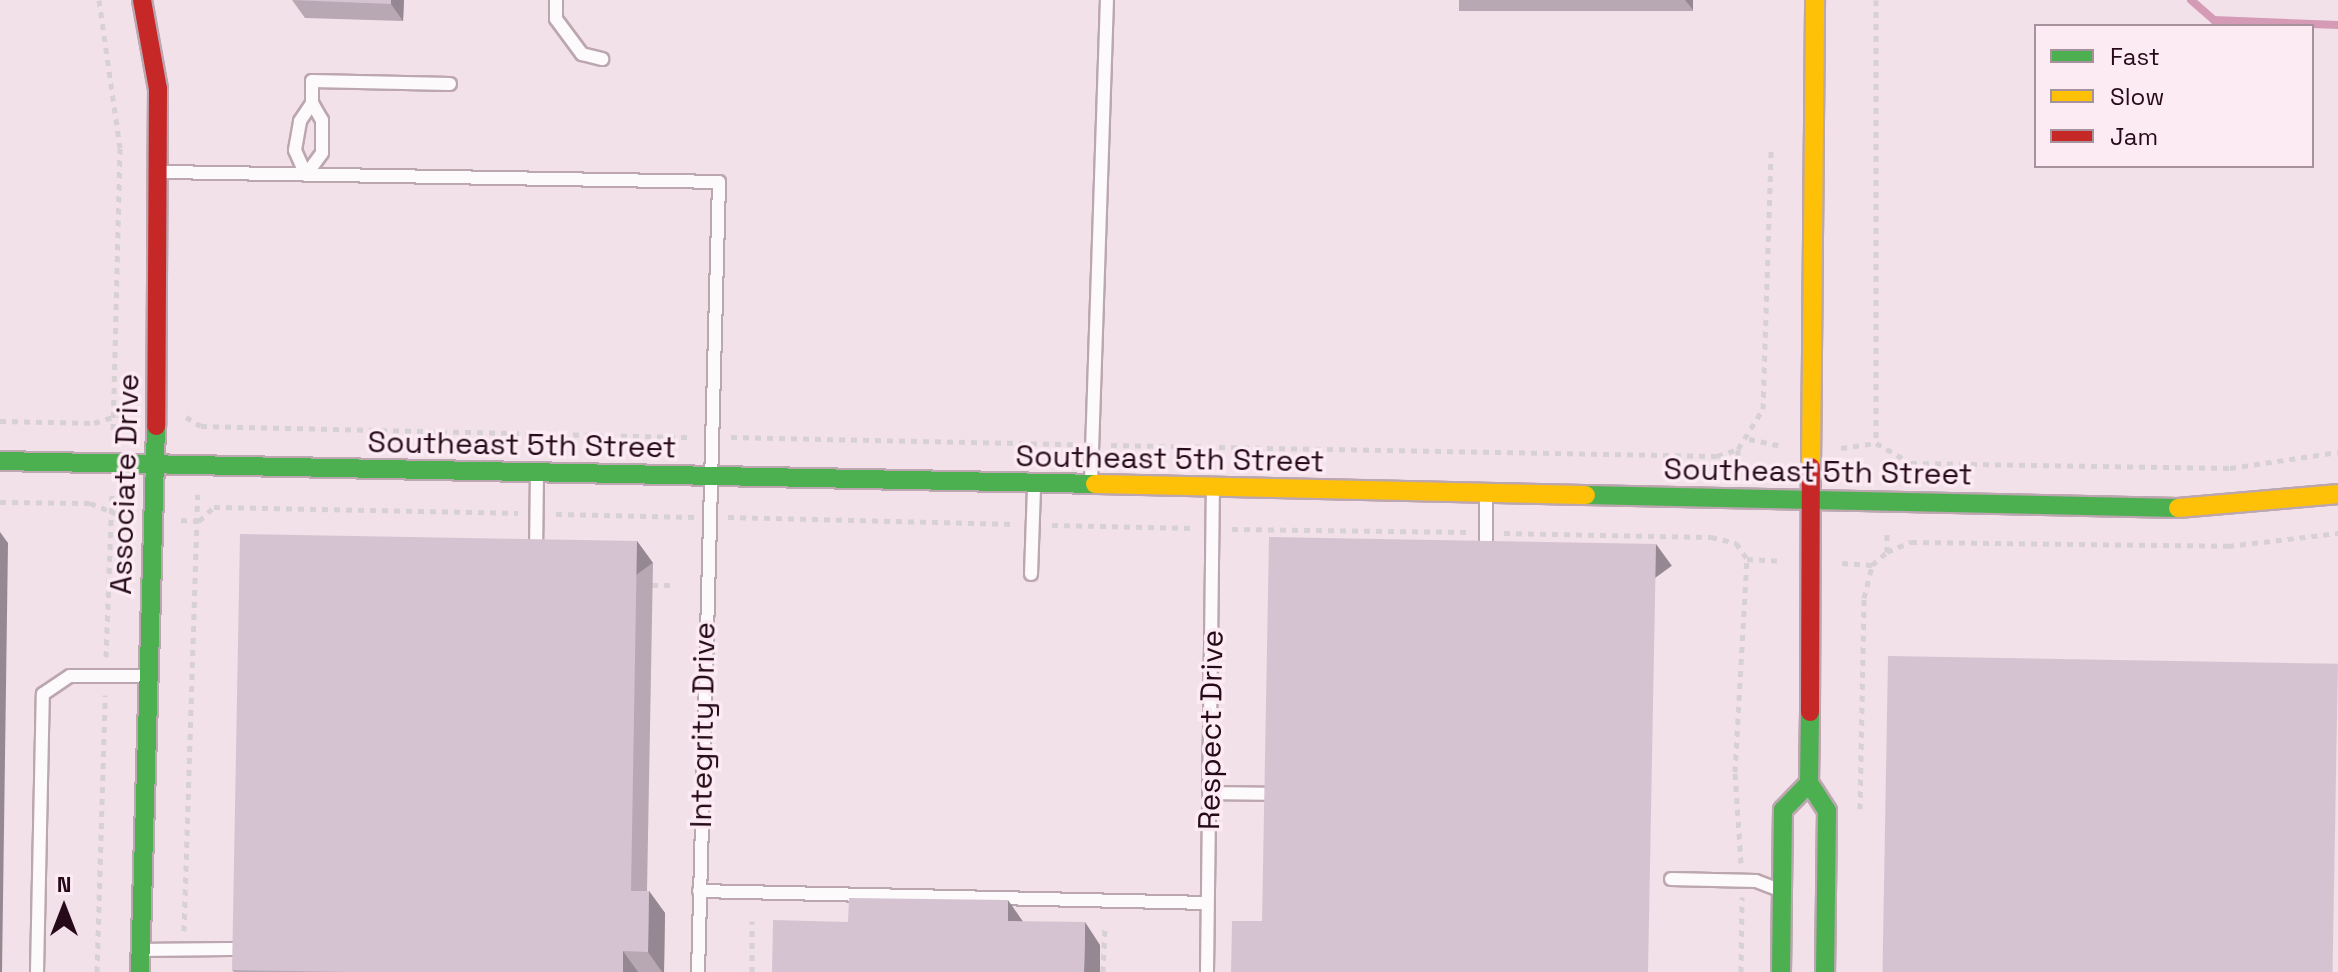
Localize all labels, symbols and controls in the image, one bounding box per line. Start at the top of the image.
legend [2034,24,2314,168]
text: Fast [2110,41,2160,72]
text: Slow [2110,81,2164,112]
text: Jam [2110,121,2158,152]
street label: Associate Drive [103,373,147,595]
street label: Southeast 5th Street [367,424,677,466]
street label: Southeast 5th Street [1015,438,1325,480]
street label: Southeast 5th Street [1663,451,1973,493]
street label: Integrity Drive [683,622,723,828]
street label: Respect Drive [1191,630,1231,830]
north arrow [24,868,104,948]
text: N [57,870,71,898]

